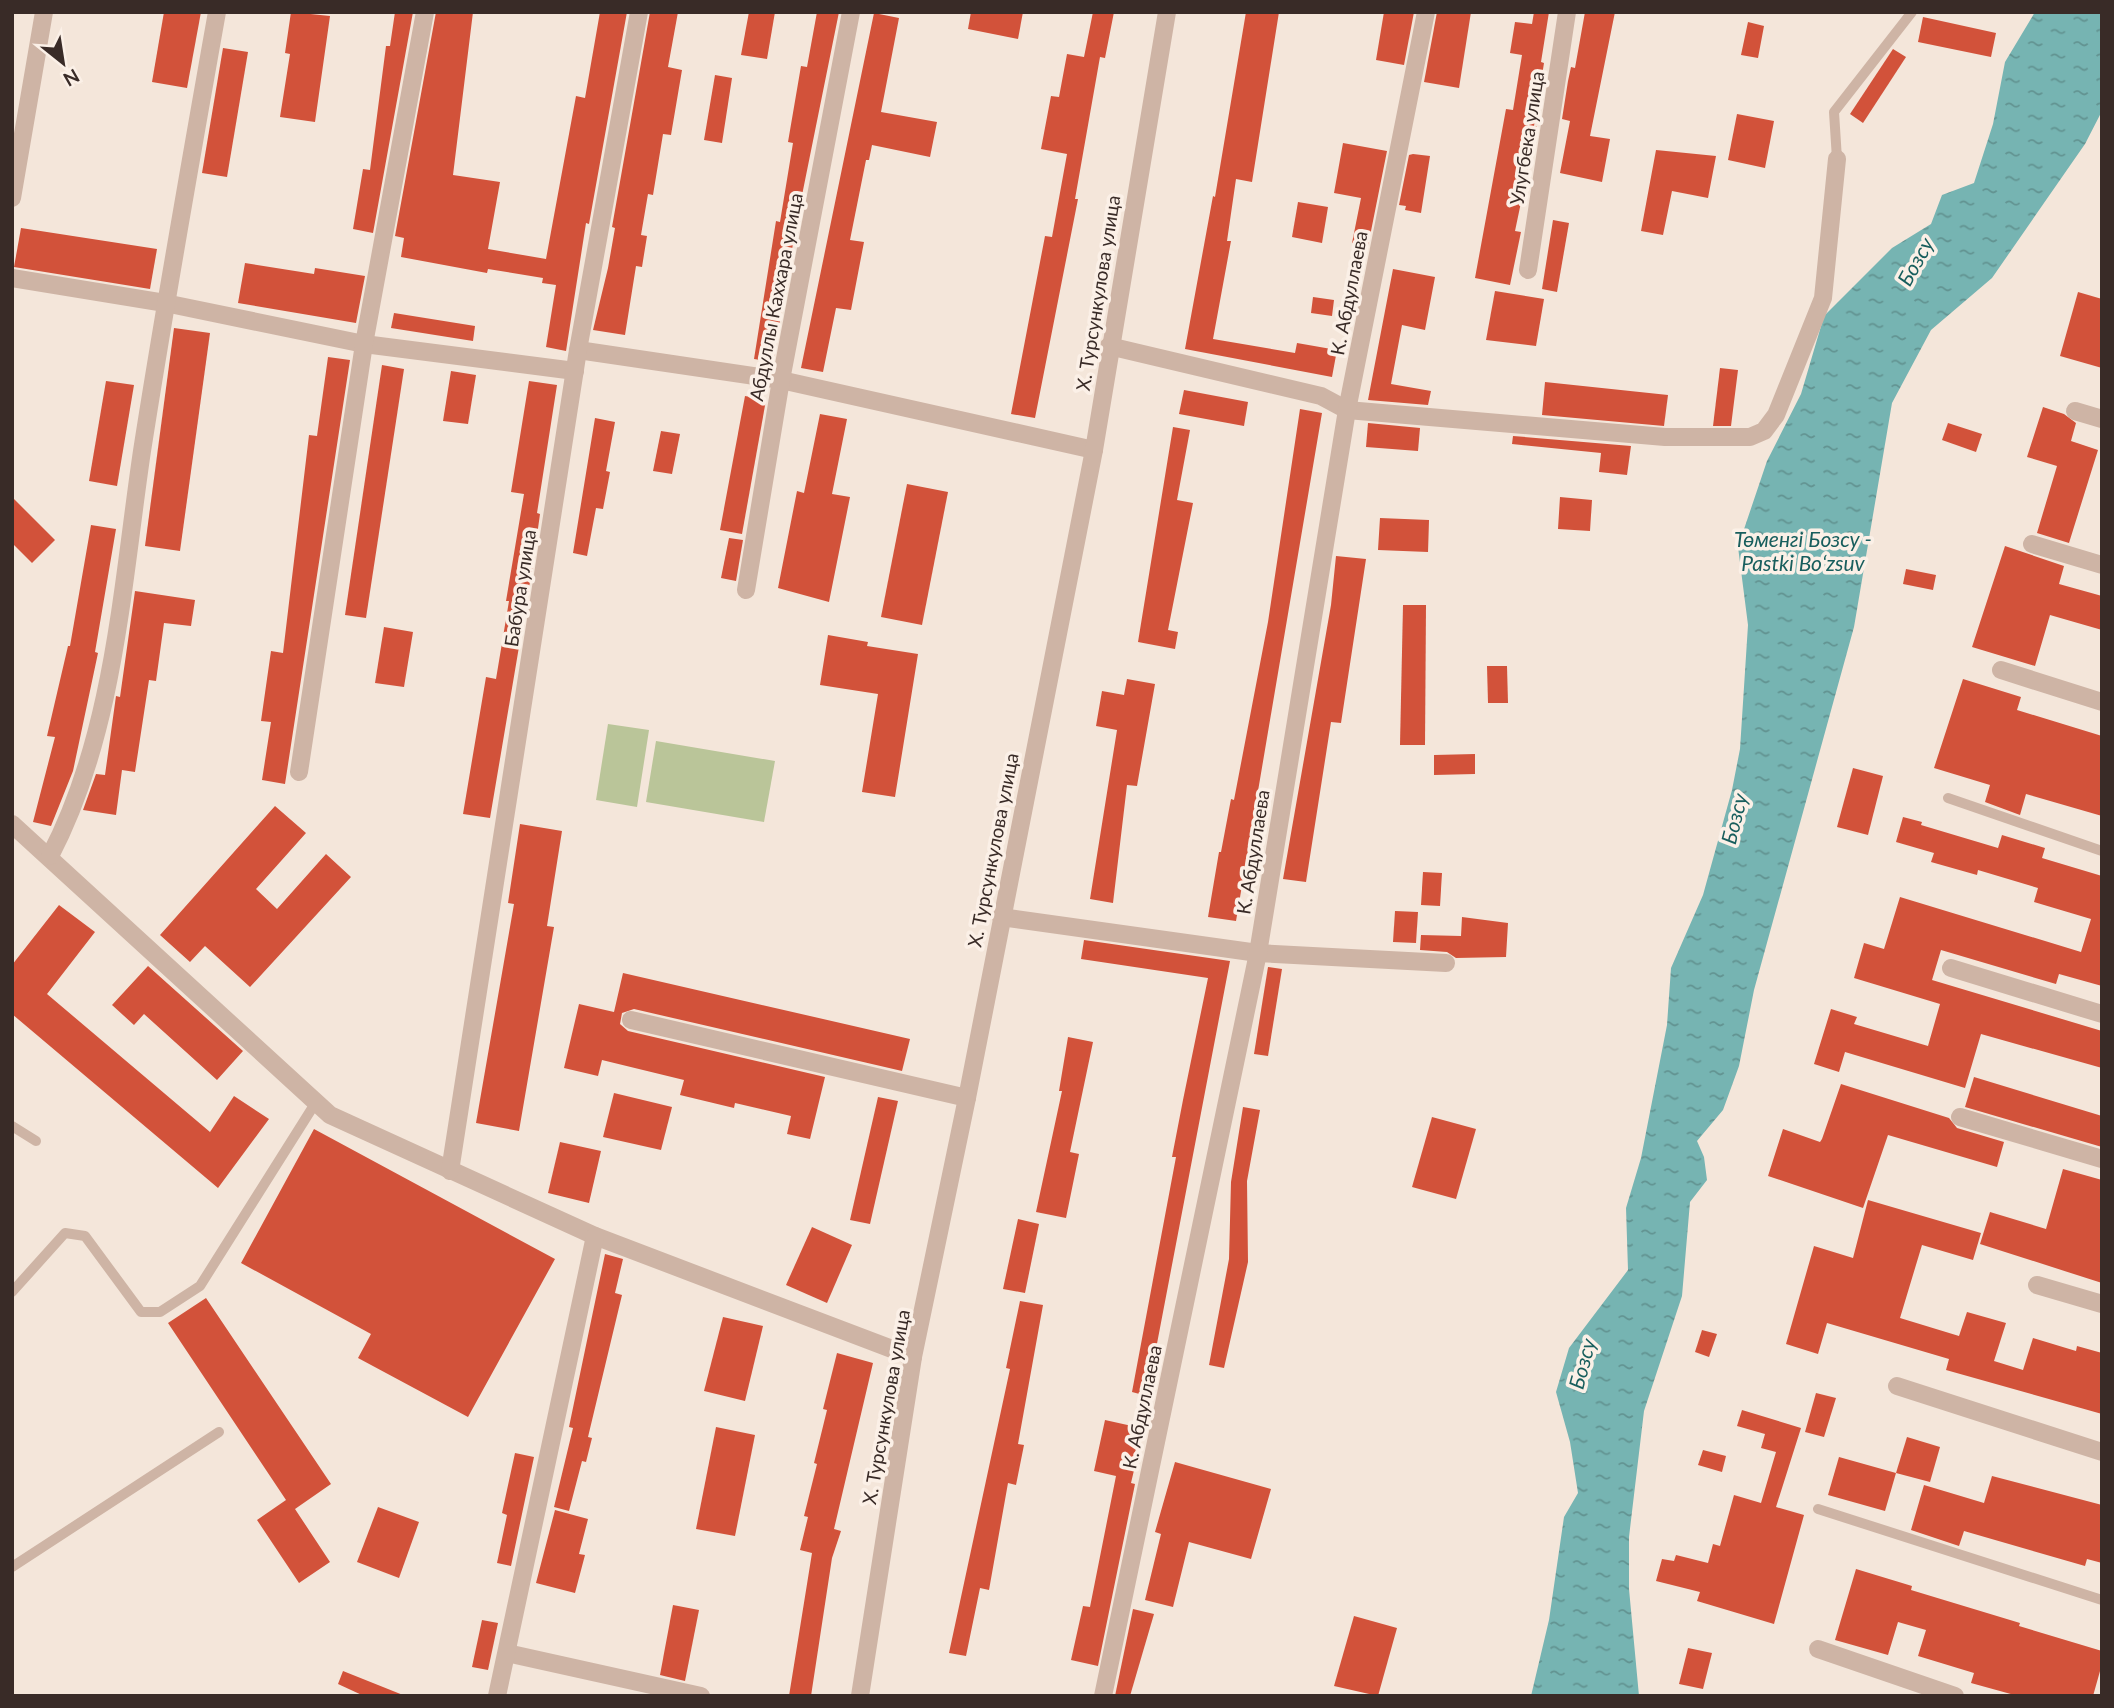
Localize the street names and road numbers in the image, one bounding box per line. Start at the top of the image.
street label: Улугбека улица [1505,69,1548,207]
street label: Абдуллы Каххара улица [744,191,807,403]
street label: Х. Турсункулова улица [1071,194,1124,392]
street label: К. Абдуллаева [1325,229,1372,357]
street label: Бабура улица [499,528,540,648]
street label: Х. Турсункулова улица [962,751,1023,949]
street label: К. Абдуллаева [1231,788,1274,916]
street label: Х. Турсункулова улица [857,1308,914,1506]
street label: К. Абдуллаева [1117,1343,1166,1471]

